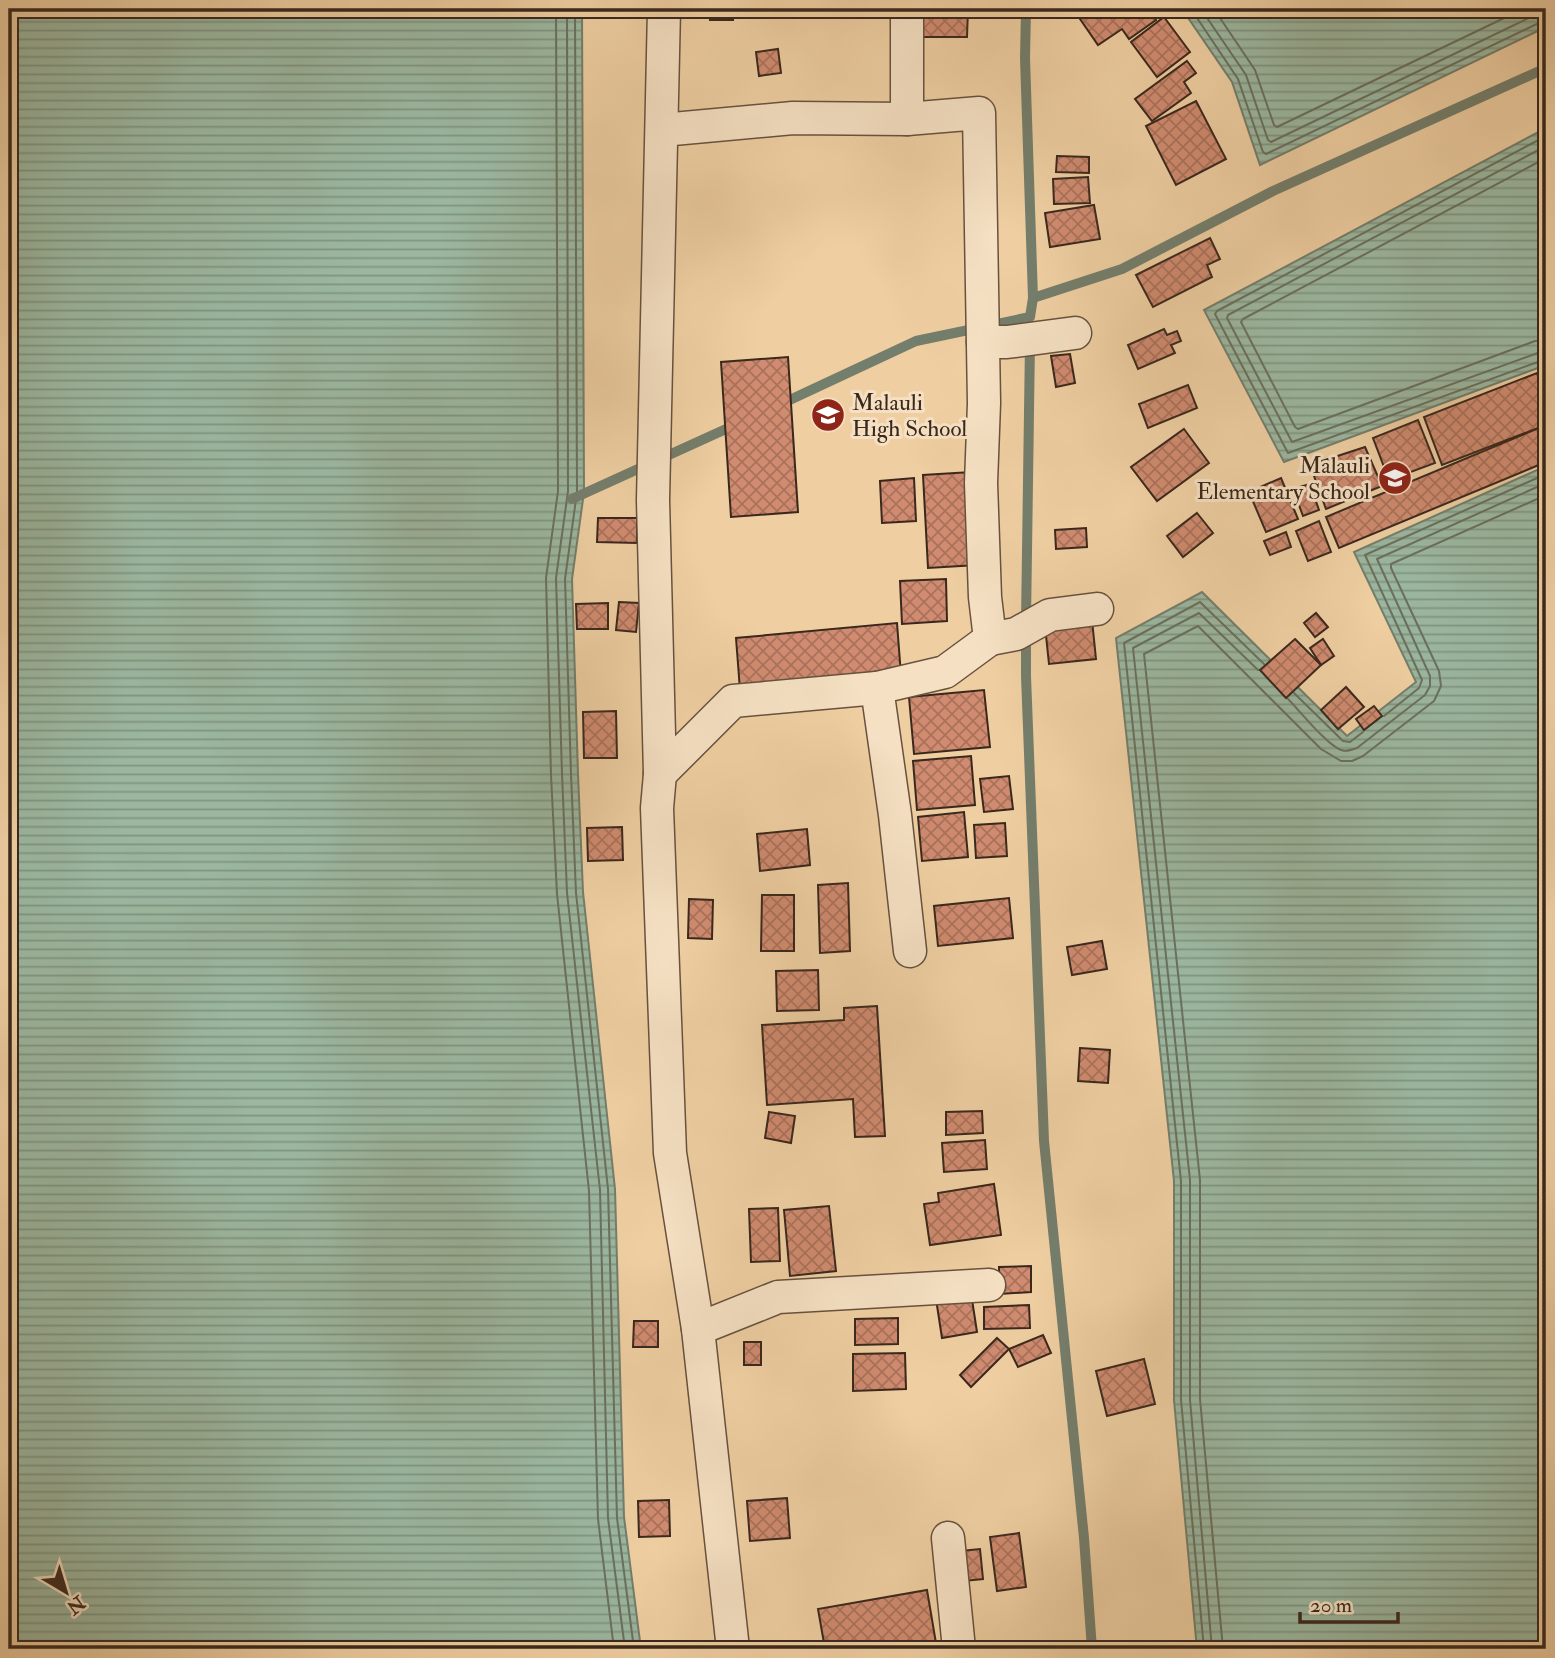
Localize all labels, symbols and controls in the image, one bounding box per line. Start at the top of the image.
place label: Malauli High School [852,388,967,443]
school or university icon: Malauli High School [809,396,847,434]
place label: Malauli Elementary School [1196,451,1370,506]
school or university icon: Malauli Elementary School [1376,459,1414,497]
north arrow [32,1556,102,1626]
scale bar [1300,1581,1398,1625]
text: N [61,1589,91,1620]
text: 20 m [1310,1592,1352,1619]

